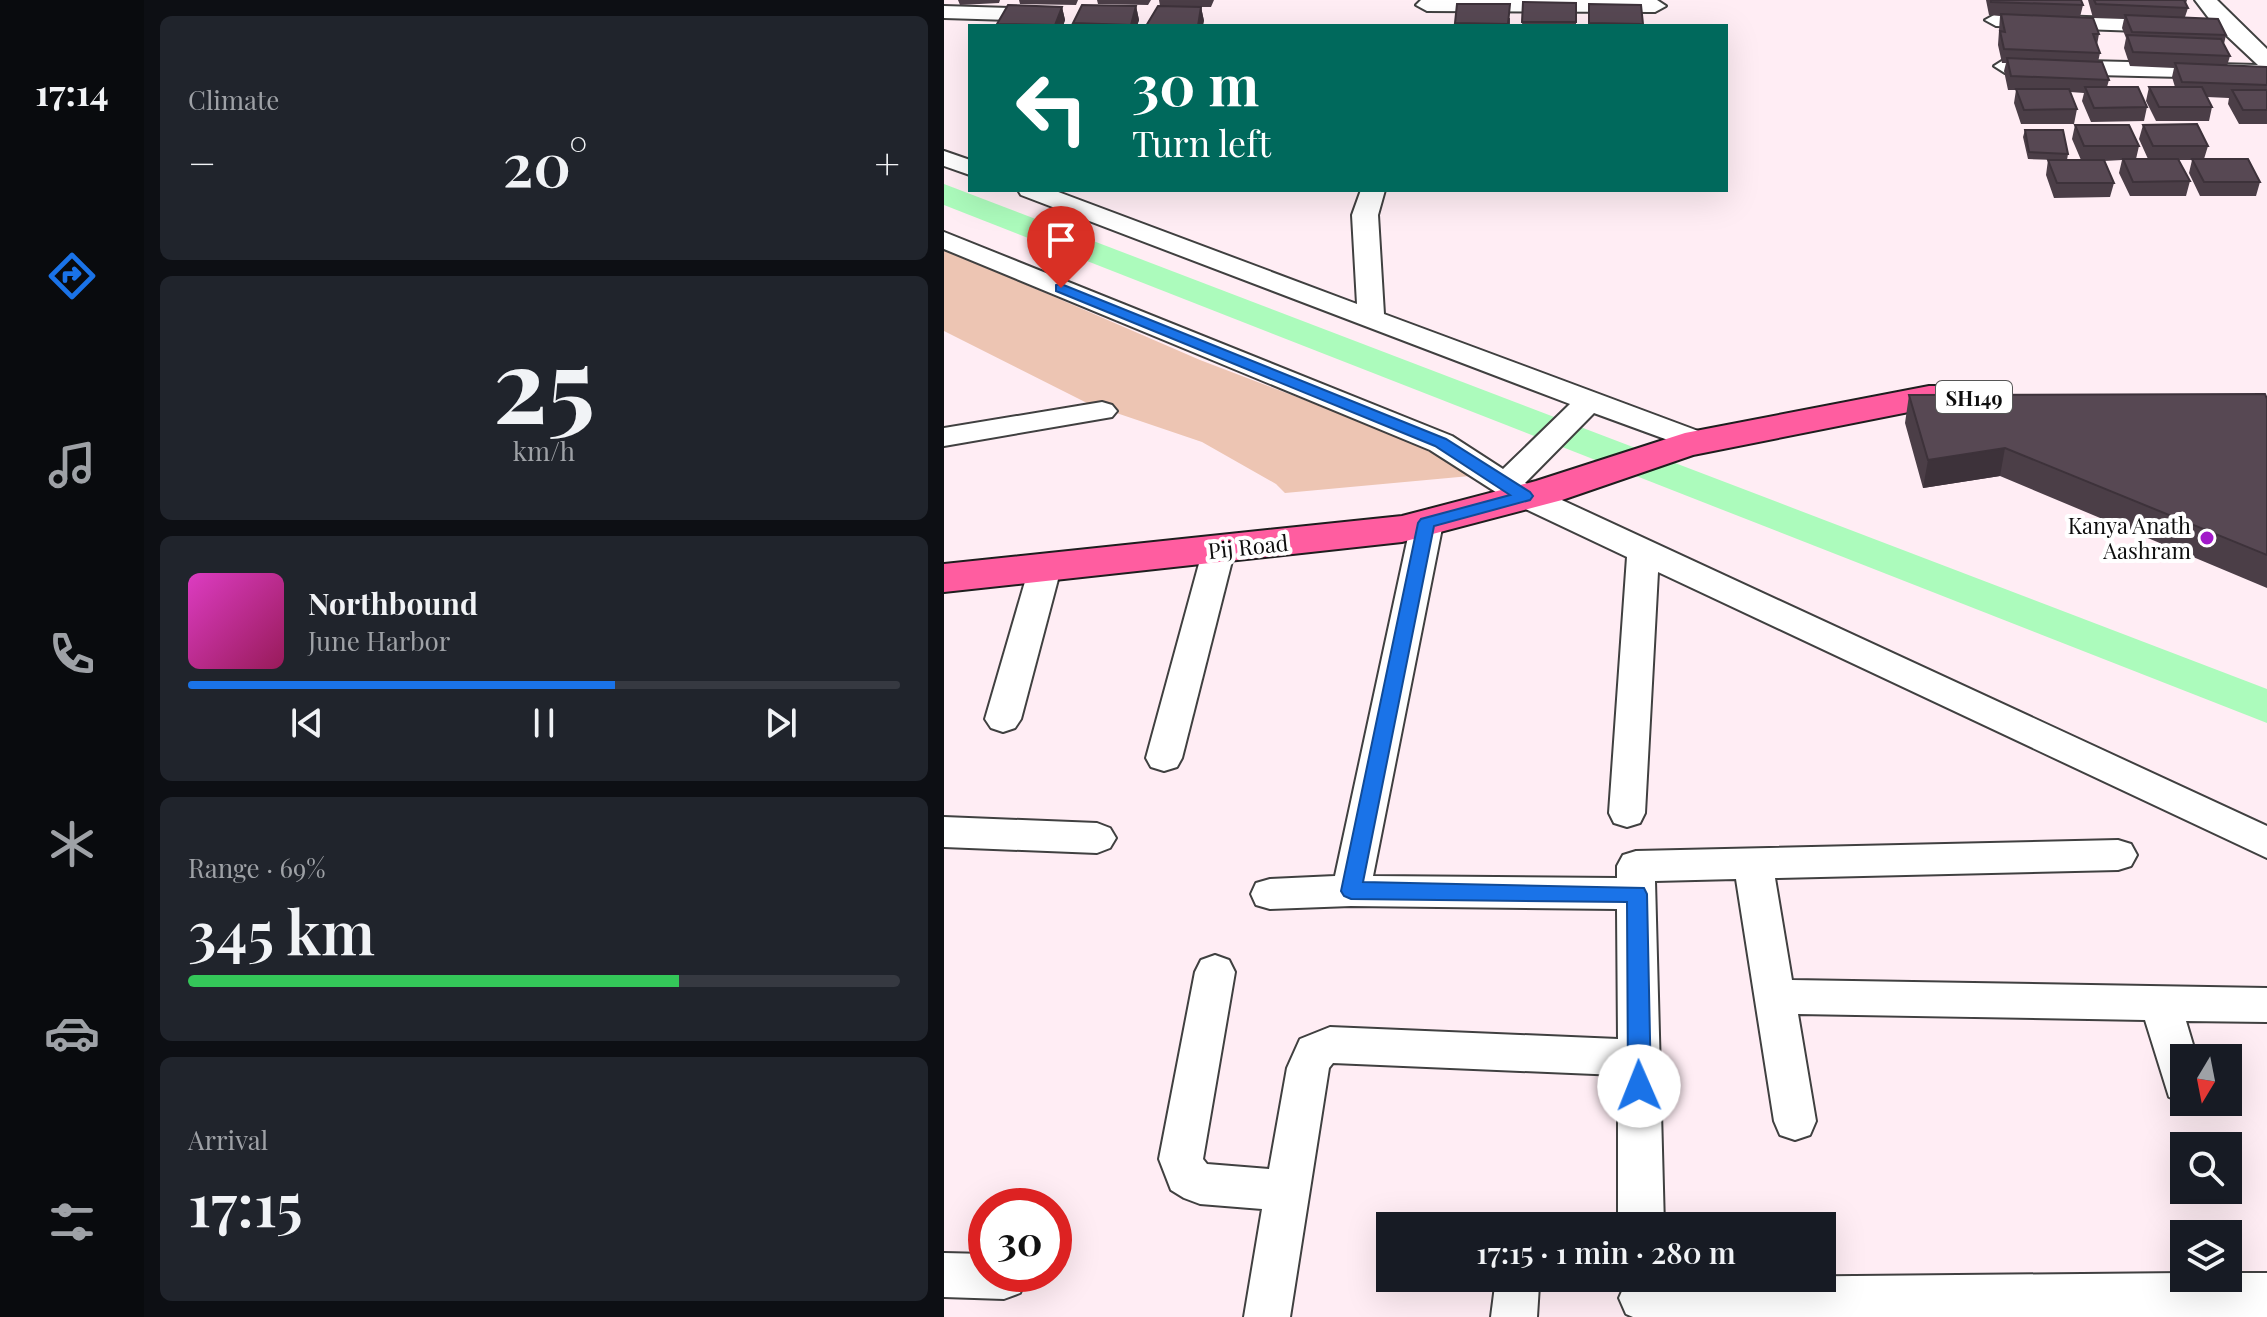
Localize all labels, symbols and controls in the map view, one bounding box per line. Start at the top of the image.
text: 30 m [1132,46,1259,121]
icon: left [1000,56,1104,160]
text: 17:14 [35,67,109,115]
text: Climate [188,82,279,117]
text: Turn left [1132,118,1271,166]
text: 20° [503,122,588,202]
text: − [188,132,216,191]
text: + [874,132,900,191]
pin [1027,206,1095,288]
icon: arrive [1039,218,1083,262]
icon: directions [44,248,100,304]
text: 25 [493,311,595,450]
road number: SH149 [1936,381,2012,413]
text: km/h [513,433,575,468]
icon: music [44,437,100,493]
place label: Kanya Anath Aashram [2068,510,2191,565]
street label: Pij Road [1206,527,1290,565]
marker: Kanya Anath Aashram [2198,529,2216,547]
text: Northbound [308,583,478,623]
text: June Harbor [308,623,450,658]
icon: phone [44,626,100,682]
icon: previous [285,701,329,745]
icon: pause [522,701,566,745]
icon: next [759,701,803,745]
icon: climate [44,816,100,872]
text: Range · 69% [188,850,325,885]
text: 345 km [188,890,375,970]
icon: car [44,1005,100,1061]
position arrow [1597,1044,1681,1128]
north arrow [2170,1044,2242,1116]
map controls [2170,1044,2242,1292]
text: Arrival [188,1122,268,1157]
button: search [2170,1132,2242,1204]
text: 17:15 [188,1162,303,1242]
speed limit sign: 30 [968,1188,1072,1292]
icon: filters [44,1194,100,1250]
button: layers [2170,1220,2242,1292]
text: 17:15 · 1 min · 280 m [1476,1232,1736,1272]

